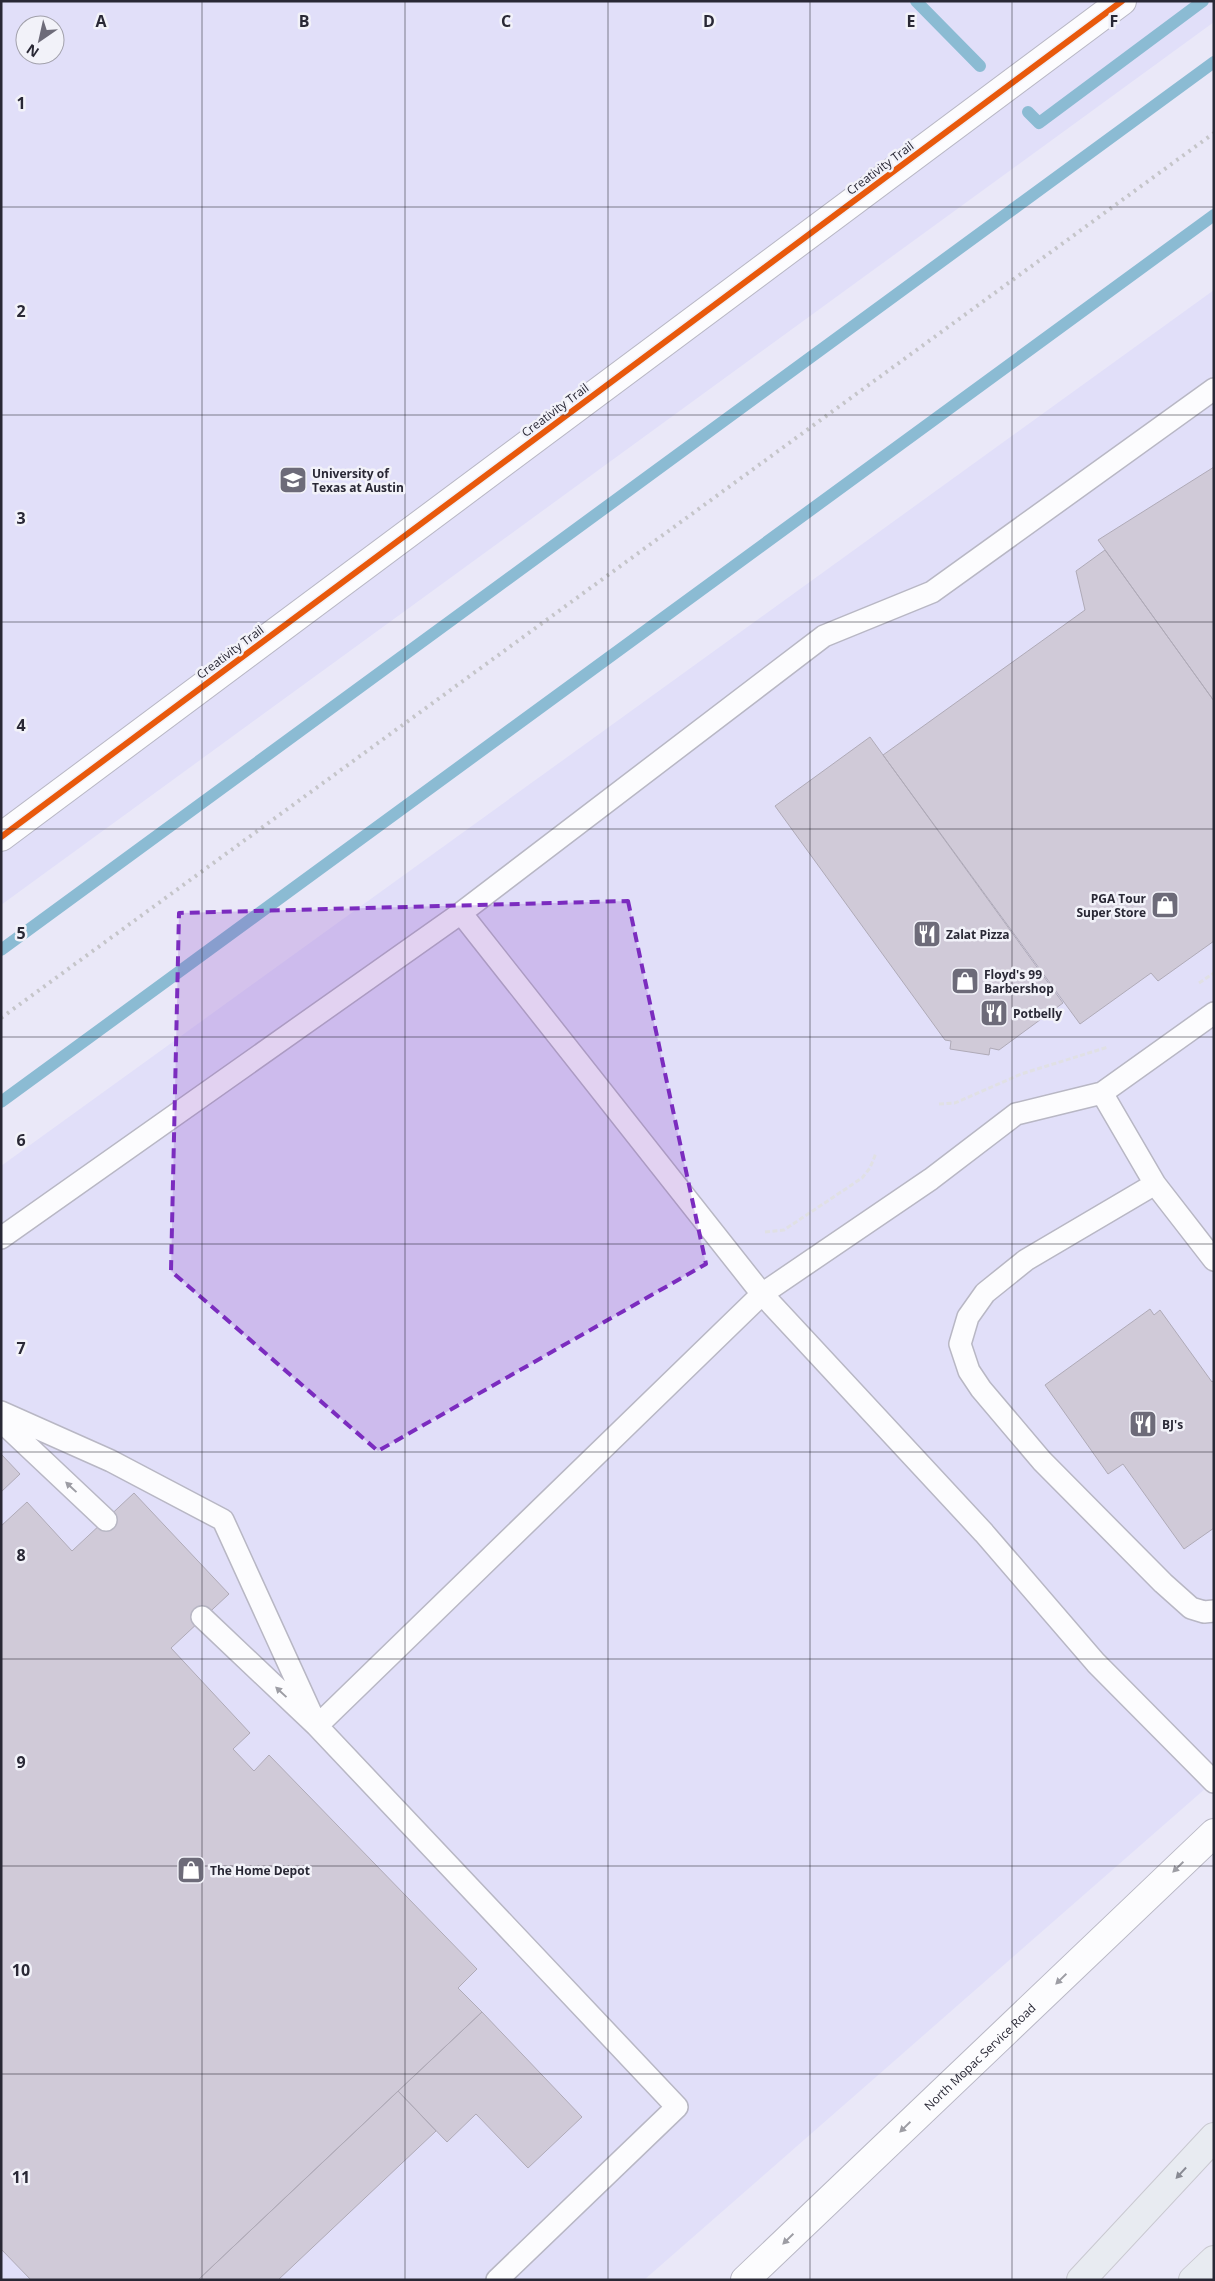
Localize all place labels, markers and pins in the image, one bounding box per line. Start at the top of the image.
school or university icon: University of Texas at Austin [278,465,308,495]
place label: University of Texas at Austin [312,465,404,496]
place label: PGA Tour Super Store [1076,890,1147,921]
shop icon: PGA Tour Super Store [1150,890,1180,920]
restaurant icon: Zalat Pizza [912,919,942,949]
place label: Zalat Pizza [946,926,1010,943]
shop icon: Floyd's 99 Barbershop [950,966,980,996]
place label: Floyd's 99 Barbershop [984,966,1054,997]
restaurant icon: Potbelly [979,998,1009,1028]
place label: Potbelly [1013,1005,1062,1022]
restaurant icon: BJ's [1128,1409,1158,1439]
place label: BJ's [1162,1416,1183,1433]
shop icon: The Home Depot [176,1855,206,1885]
place label: The Home Depot [210,1862,310,1879]

